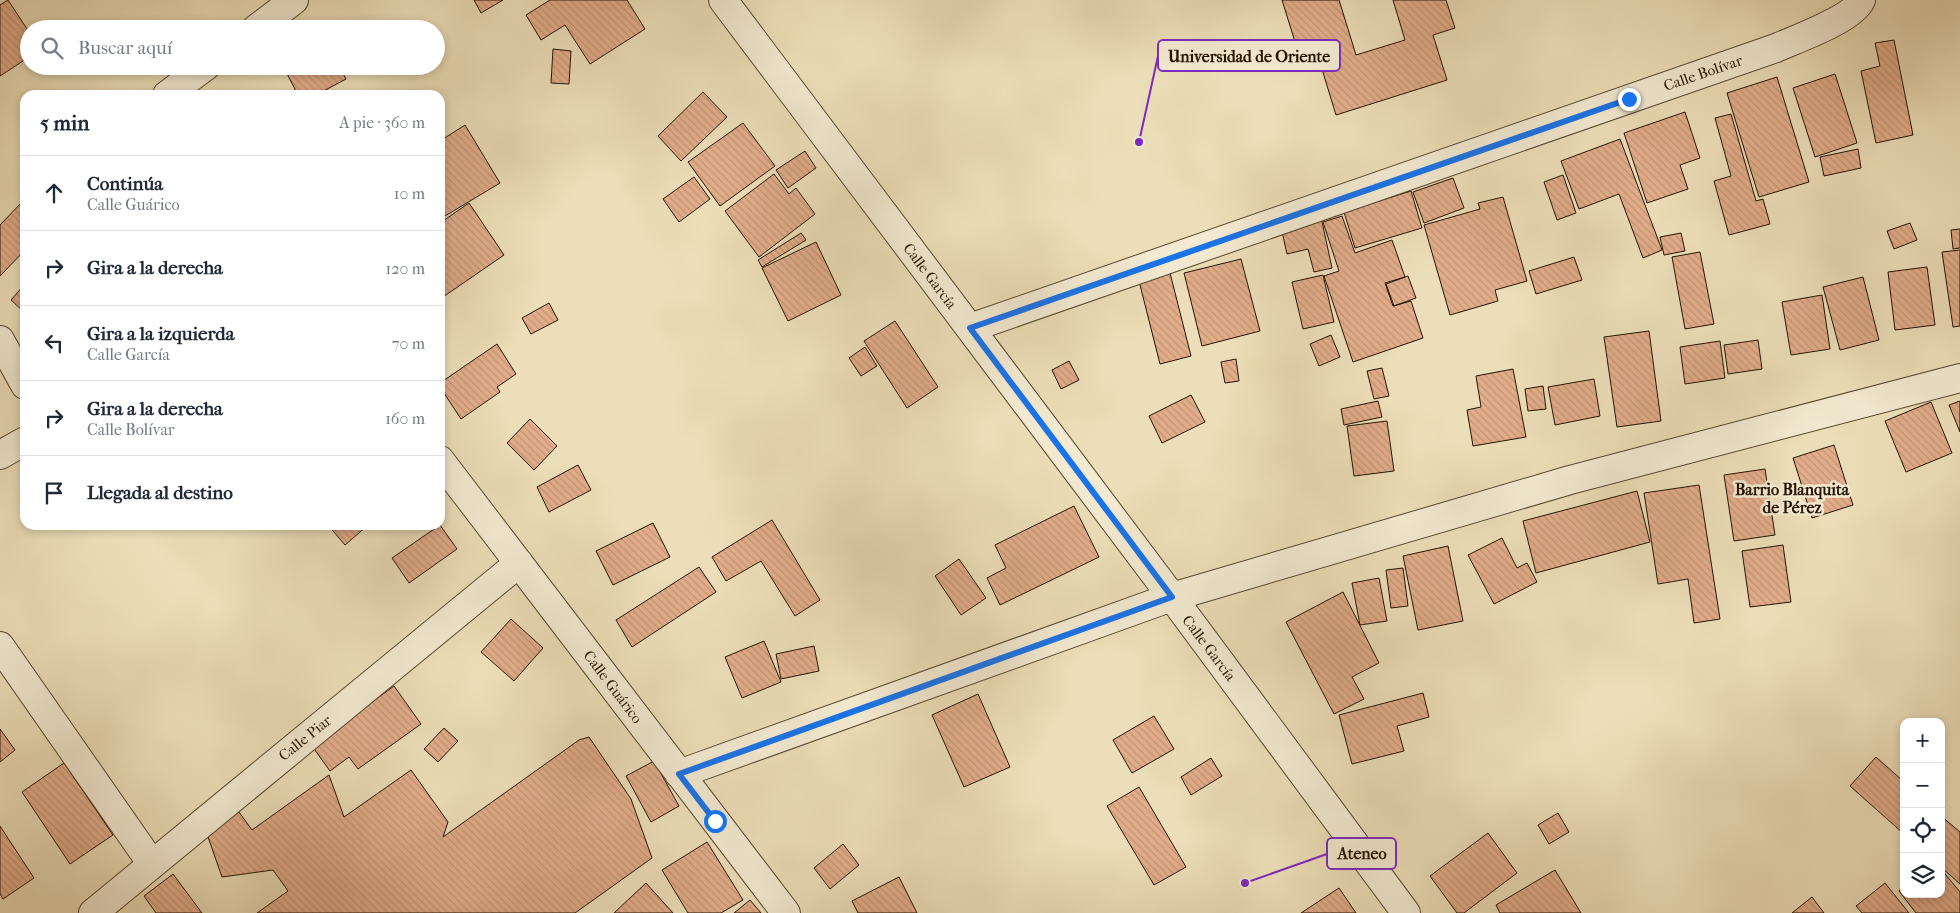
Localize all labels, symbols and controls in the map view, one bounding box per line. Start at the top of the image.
search box [20,20,445,75]
icon: search [38,34,66,62]
text: Buscar aquí [78,37,172,59]
callout: Universidad de Oriente [1158,40,1340,71]
text: Universidad de Oriente [1167,47,1330,66]
street label: Calle Bolívar [1661,51,1745,95]
route end [1618,88,1641,111]
text: 5 min [40,111,89,135]
text: A pie · 360 m [339,113,425,132]
text: Continúa [87,173,163,195]
icon: ahead [40,179,68,207]
text: 10 m [394,184,425,203]
text: Calle Guárico [87,195,180,214]
street label: Calle García [899,240,961,313]
icon: right [40,254,68,282]
text: Gira a la derecha [87,257,223,279]
text: 120 m [386,259,425,278]
text: Gira a la izquierda [87,323,234,345]
icon: left [40,329,68,357]
text: 70 m [392,334,425,353]
text: Calle García [87,345,170,364]
text: Gira a la derecha [87,398,223,420]
icon: right [40,404,68,432]
text: 160 m [385,409,425,428]
text: Calle Bolívar [87,420,175,439]
icon: arrive [40,479,68,507]
district label: Barrio Blanquita de Pérez [1735,480,1850,517]
text: Llegada al destino [87,482,233,504]
street label: Calle García [1178,612,1240,685]
street label: Calle Guárico [580,647,647,727]
street label: Calle Piar [275,711,335,765]
map controls [1900,718,1945,898]
button: + [1900,718,1945,763]
button: − [1900,763,1945,808]
button: locate [1900,808,1945,853]
route start [704,810,727,833]
callout: Ateneo [1327,838,1396,869]
text: Ateneo [1336,844,1387,863]
button: layers [1900,853,1945,898]

